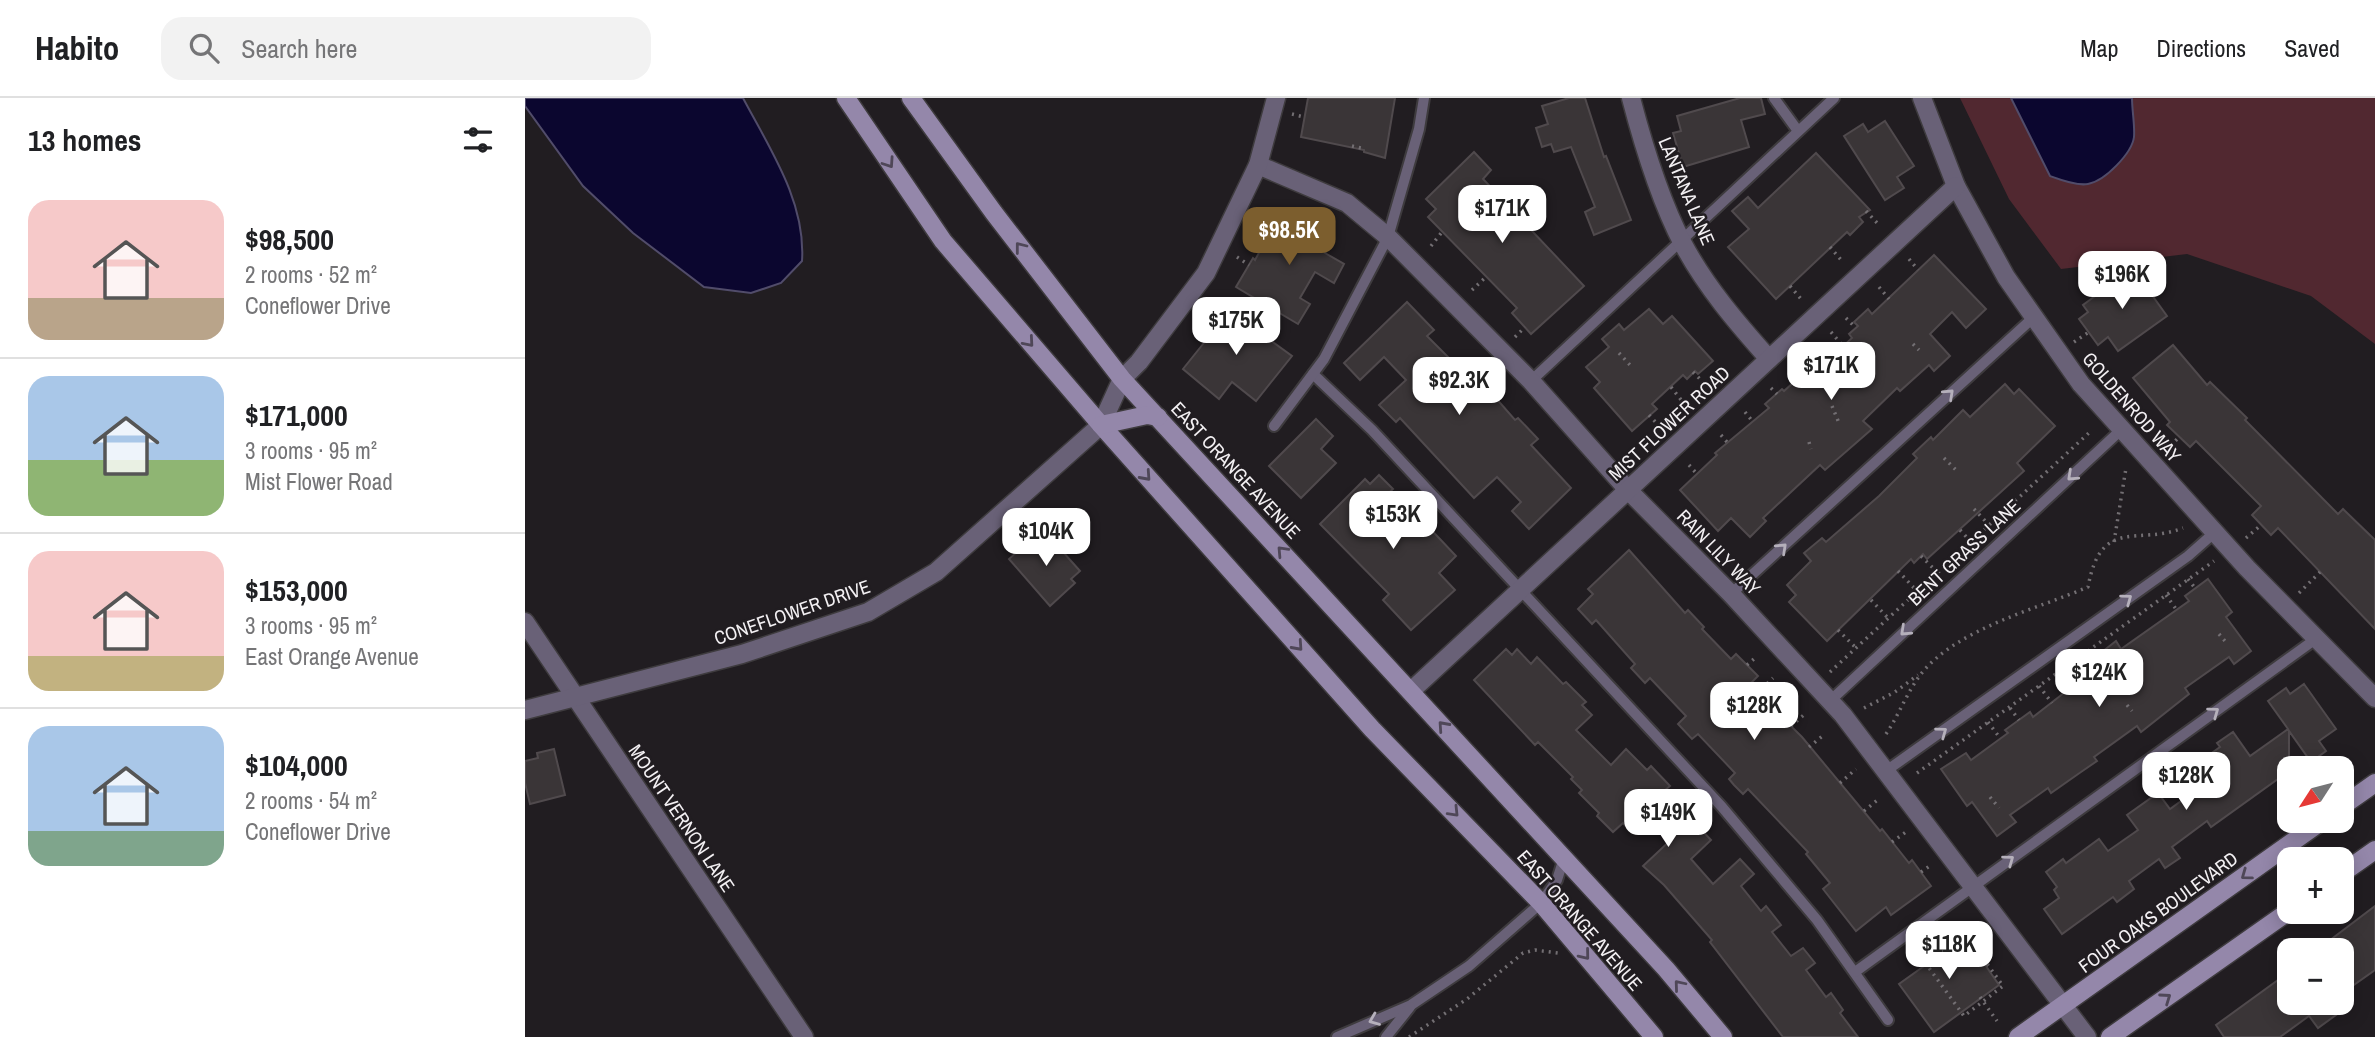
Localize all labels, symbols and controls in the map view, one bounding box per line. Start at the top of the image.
search box [161,17,651,80]
text: Habito [35,26,119,70]
icon: search [185,29,223,67]
text: Search here [241,31,357,66]
text: Map [2080,32,2118,64]
text: Directions [2156,32,2246,64]
text: Saved [2284,32,2340,64]
text: 13 homes [28,120,142,160]
icon: filters [459,121,497,159]
street label: LANTANA LANE [1653,133,1721,249]
one-way arrow [881,155,893,168]
pin: $171K [1453,186,1551,245]
text: $171K [1474,192,1530,223]
pin: $98.5K [1232,208,1346,267]
text: $98.5K [1259,214,1319,245]
text: $98,500 [245,219,334,259]
icon: home [84,228,168,312]
one-way arrow [1016,242,1029,255]
pin: $196K [2073,252,2171,311]
text: $196K [2094,258,2150,289]
text: 2 rooms · 52 m² [245,259,377,290]
text: Coneflower Drive [245,290,391,321]
pin: $175K [1187,298,1285,357]
text: $175K [1208,304,1264,335]
one-way arrow [1021,334,1033,347]
pin: $171K [1782,342,1880,402]
street label: GOLDENROD WAY [2077,346,2188,468]
text: $171K [1803,349,1859,380]
pin: $92.3K [1402,358,1516,417]
street label: MIST FLOWER ROAD [1603,360,1735,486]
text: $92.3K [1429,364,1489,395]
one-way arrow [1941,390,1954,403]
text: $171,000 [245,395,348,435]
street label: EAST ORANGE AVENUE [1166,396,1306,544]
icon: home [84,404,168,488]
text: 3 rooms · 95 m² [245,435,377,466]
text: Mist Flower Road [245,466,393,497]
one-way arrow [2067,467,2080,480]
one-way arrow [1138,468,1150,481]
pin: $153K [1344,491,1442,551]
street label: BENT GRASS LANE [1902,493,2026,611]
text: $153K [1365,498,1421,529]
street label: RAIN LILY WAY [1671,503,1767,601]
pin: $104K [997,508,1095,568]
text: $104K [1018,515,1074,546]
one-way arrow [1774,544,1787,556]
one-way arrow [1277,546,1290,559]
text: $153,000 [245,570,348,610]
street label: CONEFLOWER DRIVE [710,573,874,651]
icon: home [84,579,168,663]
one-way arrow [2119,595,2132,607]
text: 3 rooms · 95 m² [245,610,377,641]
one-way arrow [1900,622,1913,635]
one-way arrow [1290,638,1302,651]
text: East Orange Avenue [245,641,419,672]
pin: $124K [2050,650,2148,709]
text: $124K [2071,656,2127,687]
pin: $128K [1705,682,1803,742]
text: $128K [1726,689,1782,720]
one-way arrow [2206,708,2218,721]
one-way arrow [1439,721,1452,734]
one-way arrow [1934,728,1947,740]
street label: MOUNT VERNON LANE [623,739,741,897]
text: $104,000 [245,745,348,785]
pin: $128K [2137,752,2235,812]
icon: home [84,754,168,838]
north arrow [2277,756,2354,833]
map controls [2277,756,2354,1015]
text: $128K [2158,759,2214,790]
text: 2 rooms · 54 m² [245,785,377,816]
pin: $149K [1619,790,1717,849]
text: $149K [1640,796,1696,827]
one-way arrow [1445,804,1458,817]
text: Coneflower Drive [245,816,391,847]
street label: EAST ORANGE AVENUE [1512,844,1648,996]
street label: FOUR OAKS BOULEVARD [2073,845,2243,979]
button: + [2277,847,2354,924]
one-way arrow [2001,856,2014,868]
one-way arrow [2241,867,2254,879]
pin: $118K [1900,922,1998,981]
text: $118K [1922,928,1976,959]
button: − [2277,938,2354,1015]
one-way arrow [1577,947,1589,960]
one-way arrow [1675,980,1687,993]
one-way arrow [2158,994,2171,1006]
one-way arrow [1369,1012,1381,1026]

